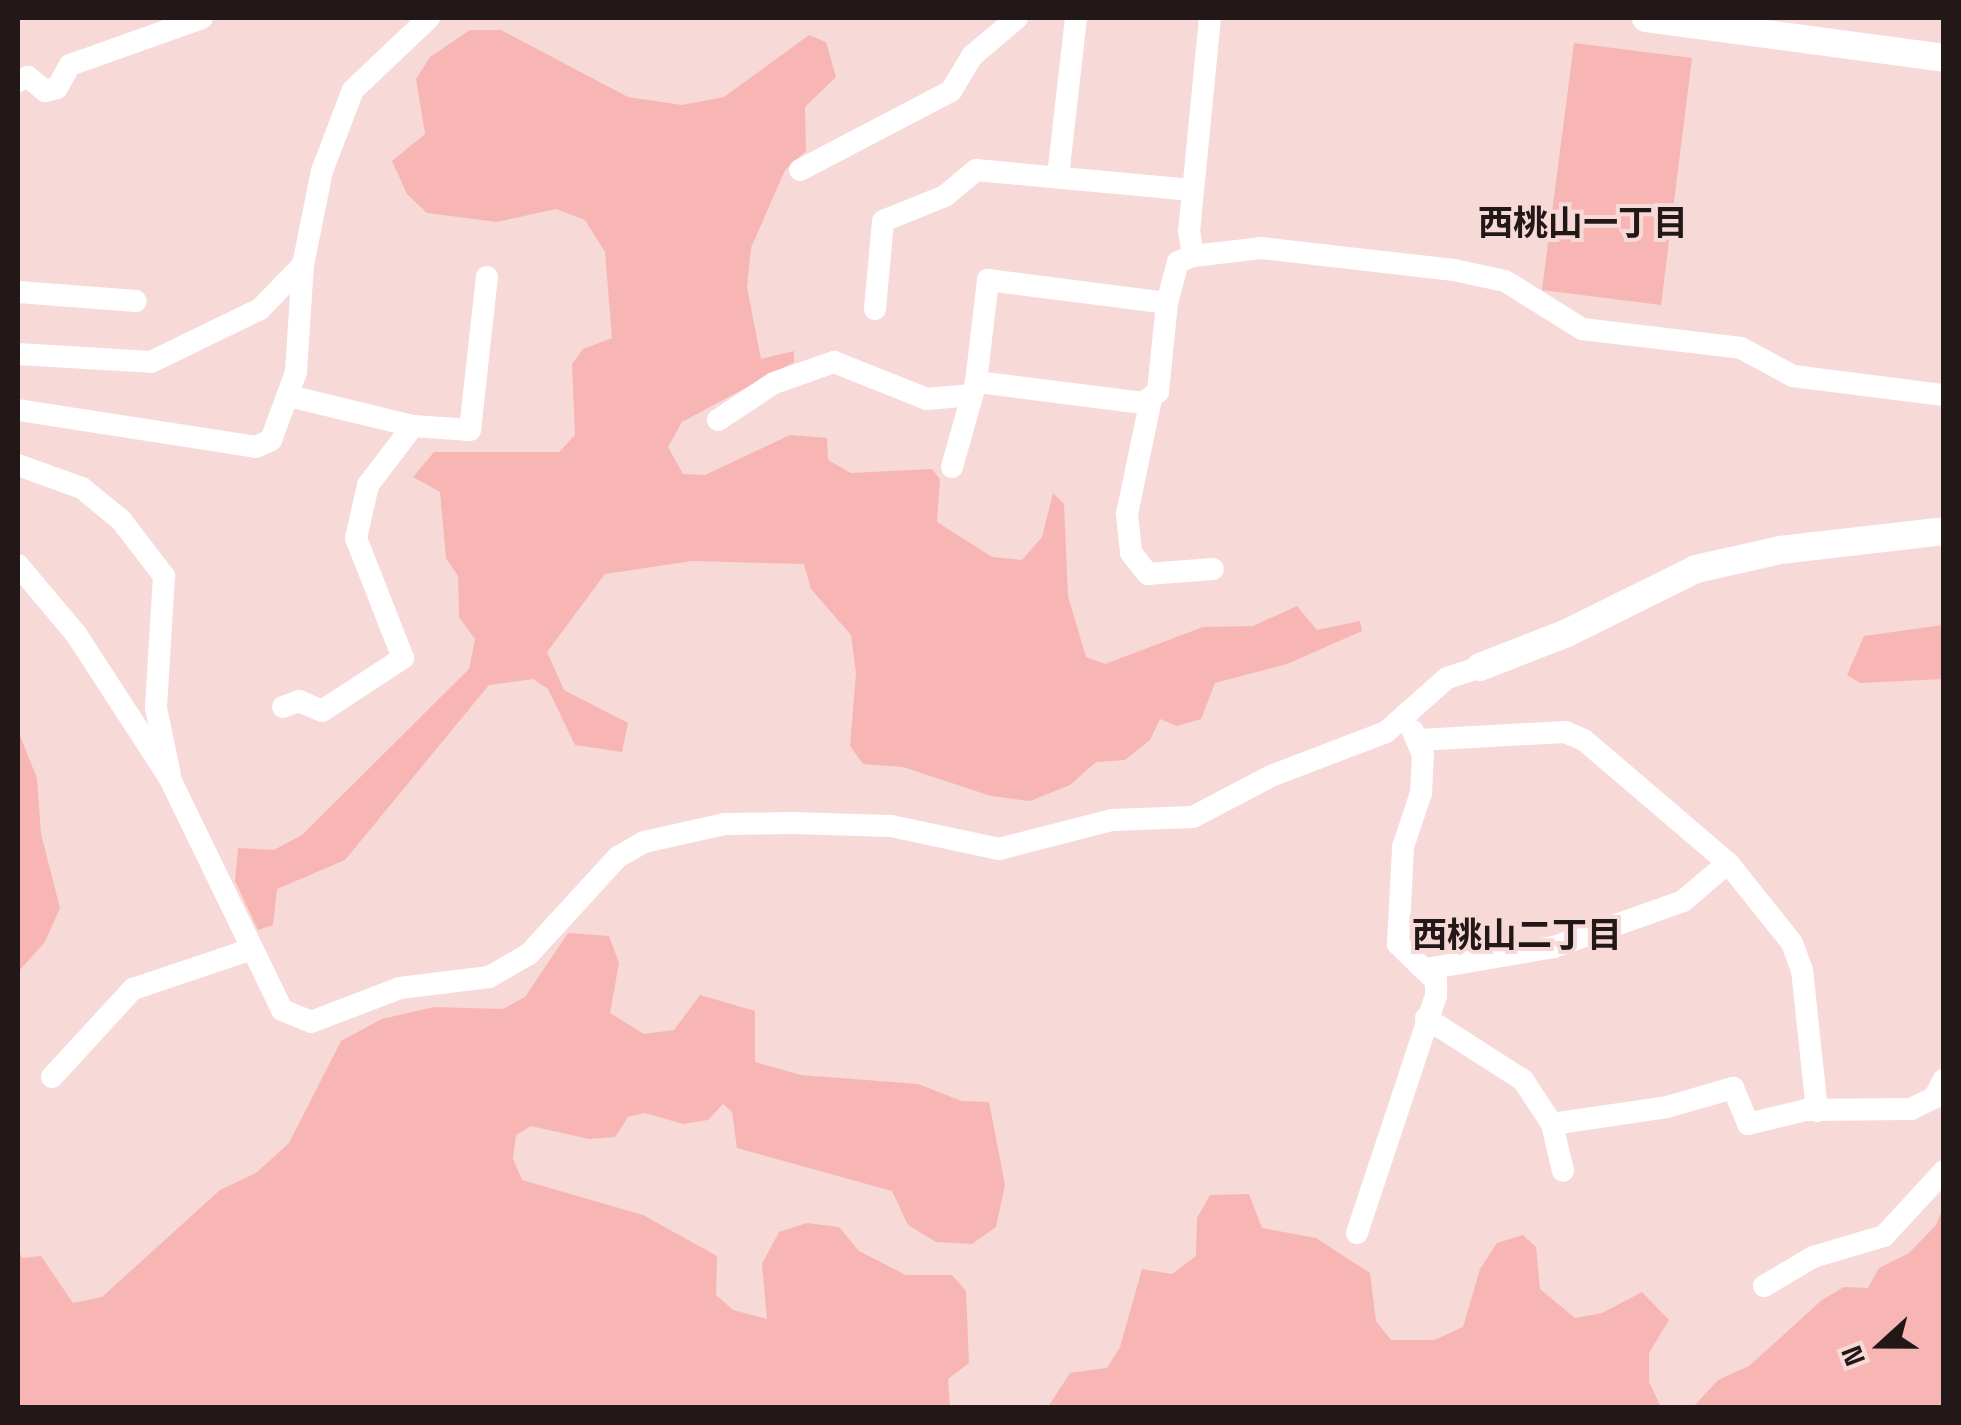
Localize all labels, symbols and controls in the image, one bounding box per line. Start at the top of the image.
district label: 西桃山一丁目 [1478,202,1688,244]
district label: 西桃山二丁目 [1412,914,1622,956]
north arrow [1831,1295,1931,1395]
text: N [1833,1341,1873,1371]

